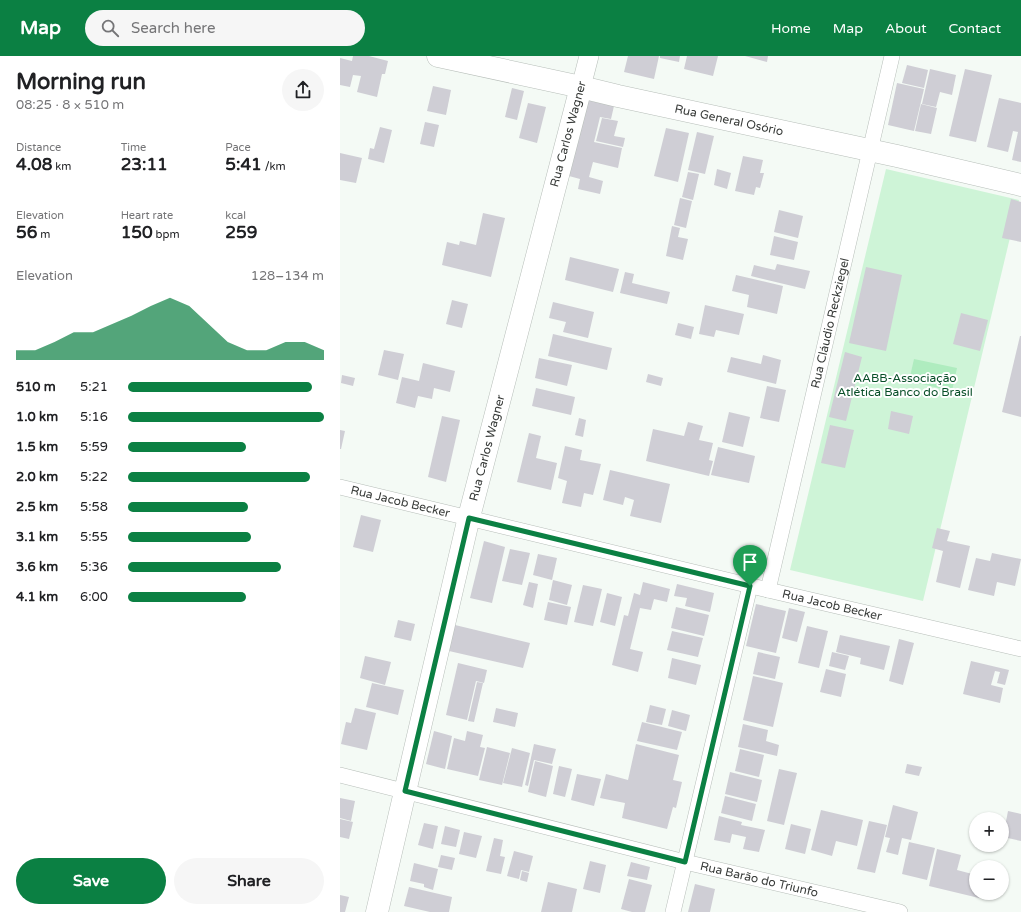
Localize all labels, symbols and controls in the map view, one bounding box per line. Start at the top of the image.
search box [85,10,365,46]
text: Map [20,17,61,39]
icon: search [99,17,121,39]
text: Search here [131,19,215,37]
text: Home [771,20,811,37]
text: Map [833,20,863,37]
text: About [885,20,927,37]
text: Contact [949,20,1001,37]
text: Morning run [16,69,146,95]
button: share [282,69,324,111]
street label: Rua Carlos Wagner [547,79,589,189]
text: 08:25 · 8 × 510 m [16,97,124,113]
street label: Rua General Osório [673,101,785,138]
text: Distance [16,141,61,154]
text: Time [121,141,146,154]
text: Pace [225,141,251,154]
text: 4.08 [16,154,52,175]
text: 23:11 [121,154,168,175]
text: 5:41 [225,154,262,175]
text: km [52,160,71,173]
text: /km [262,160,286,173]
text: Elevation [16,209,64,222]
text: Heart rate [121,209,173,222]
text: kcal [225,209,246,222]
text: 56 [16,222,37,243]
text: 150 [121,222,153,243]
text: 259 [225,222,257,243]
text: m [37,228,50,241]
text: bpm [153,228,180,241]
street label: Rua Cláudio Reckziegel [808,256,852,390]
text: Elevation [16,268,73,284]
text: 128–134 m [251,268,324,284]
park label: AABB-Associação Atlética Banco do Brasil [837,371,973,399]
text: 510 m [16,379,56,395]
text: 5:21 [80,379,108,395]
street label: Rua Carlos Wagner [466,393,508,503]
text: 1.0 km [16,409,58,425]
text: 5:16 [80,409,108,425]
text: 1.5 km [16,439,58,455]
text: 5:59 [80,439,108,455]
text: 2.0 km [16,469,58,485]
text: 5:22 [80,469,108,485]
street label: Rua Jacob Becker [349,483,452,520]
text: 2.5 km [16,499,58,515]
text: 5:58 [80,499,108,515]
text: 3.1 km [16,529,58,545]
text: 5:55 [80,529,108,545]
pin [733,545,767,586]
icon: arrive [739,551,761,573]
text: 3.6 km [16,559,58,575]
text: 5:36 [80,559,108,575]
street label: Rua Jacob Becker [781,587,884,623]
text: 4.1 km [16,589,58,605]
text: 6:00 [80,589,108,605]
map controls [969,812,1009,900]
button: + [969,812,1009,852]
button: Save [16,858,166,904]
button: Share [174,858,324,904]
street label: Rua Barão do Triunfo [699,859,820,900]
button: − [969,860,1009,900]

